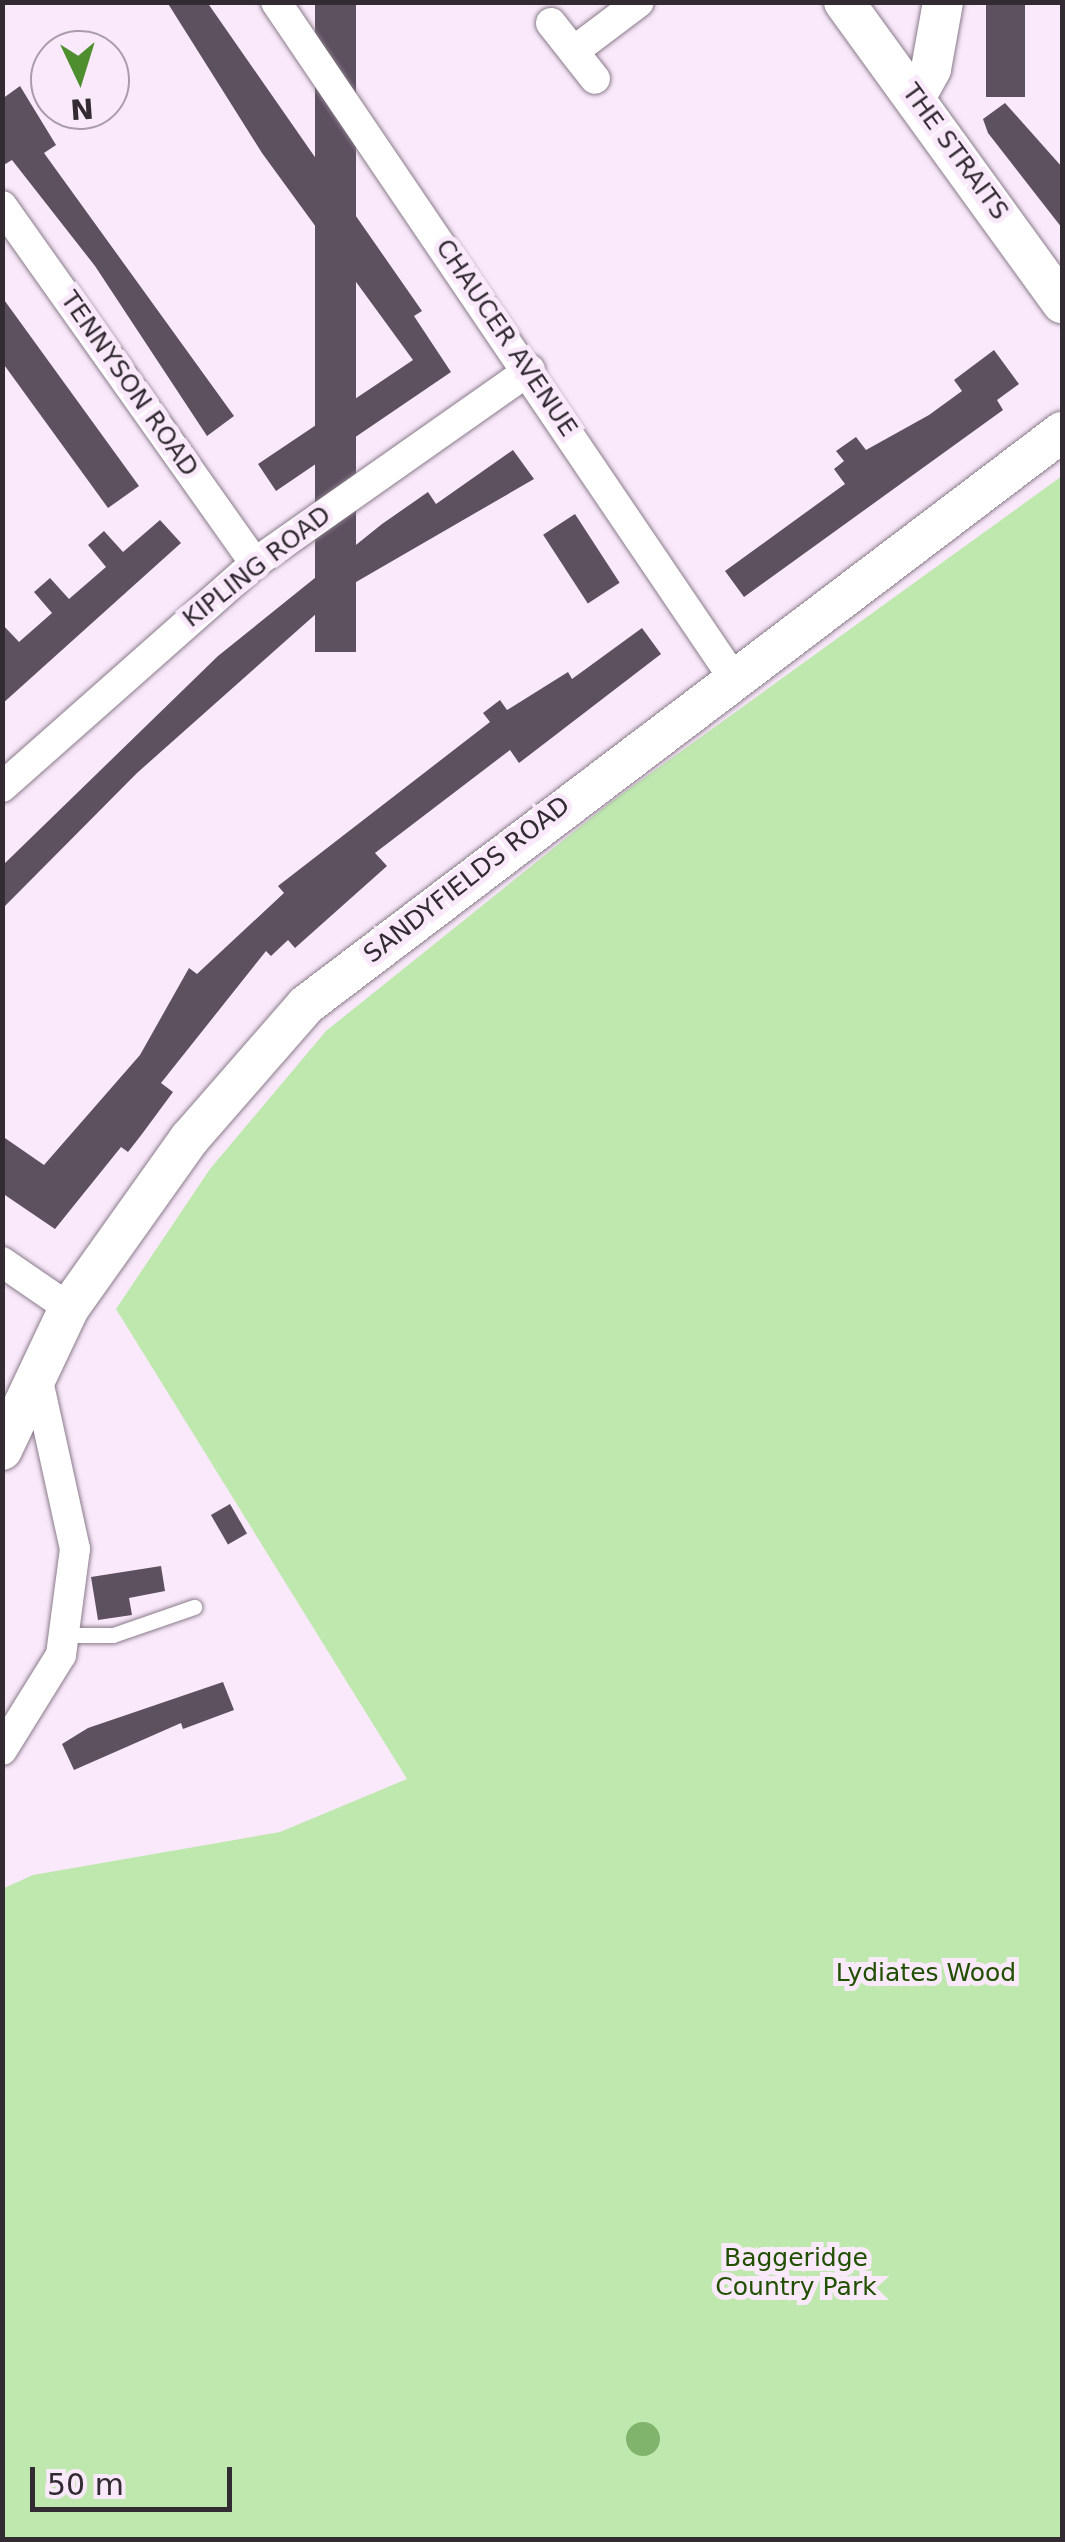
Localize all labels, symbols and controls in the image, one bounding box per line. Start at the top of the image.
north arrow [30,30,130,130]
street label: THE STRAITS [896,78,1014,226]
text: N [69,91,95,126]
street label: CHAUCER AVENUE [429,234,583,442]
street label: TENNYSON ROAD [54,286,204,482]
street label: KIPLING ROAD [177,500,337,634]
street label: SANDYFIELDS ROAD [358,790,576,970]
park label: Lydiates Wood [836,1958,1016,1988]
park label: Baggeridge Country Park [715,2244,877,2303]
scale bar [35,2447,238,2509]
text: 50 m [47,2467,124,2502]

